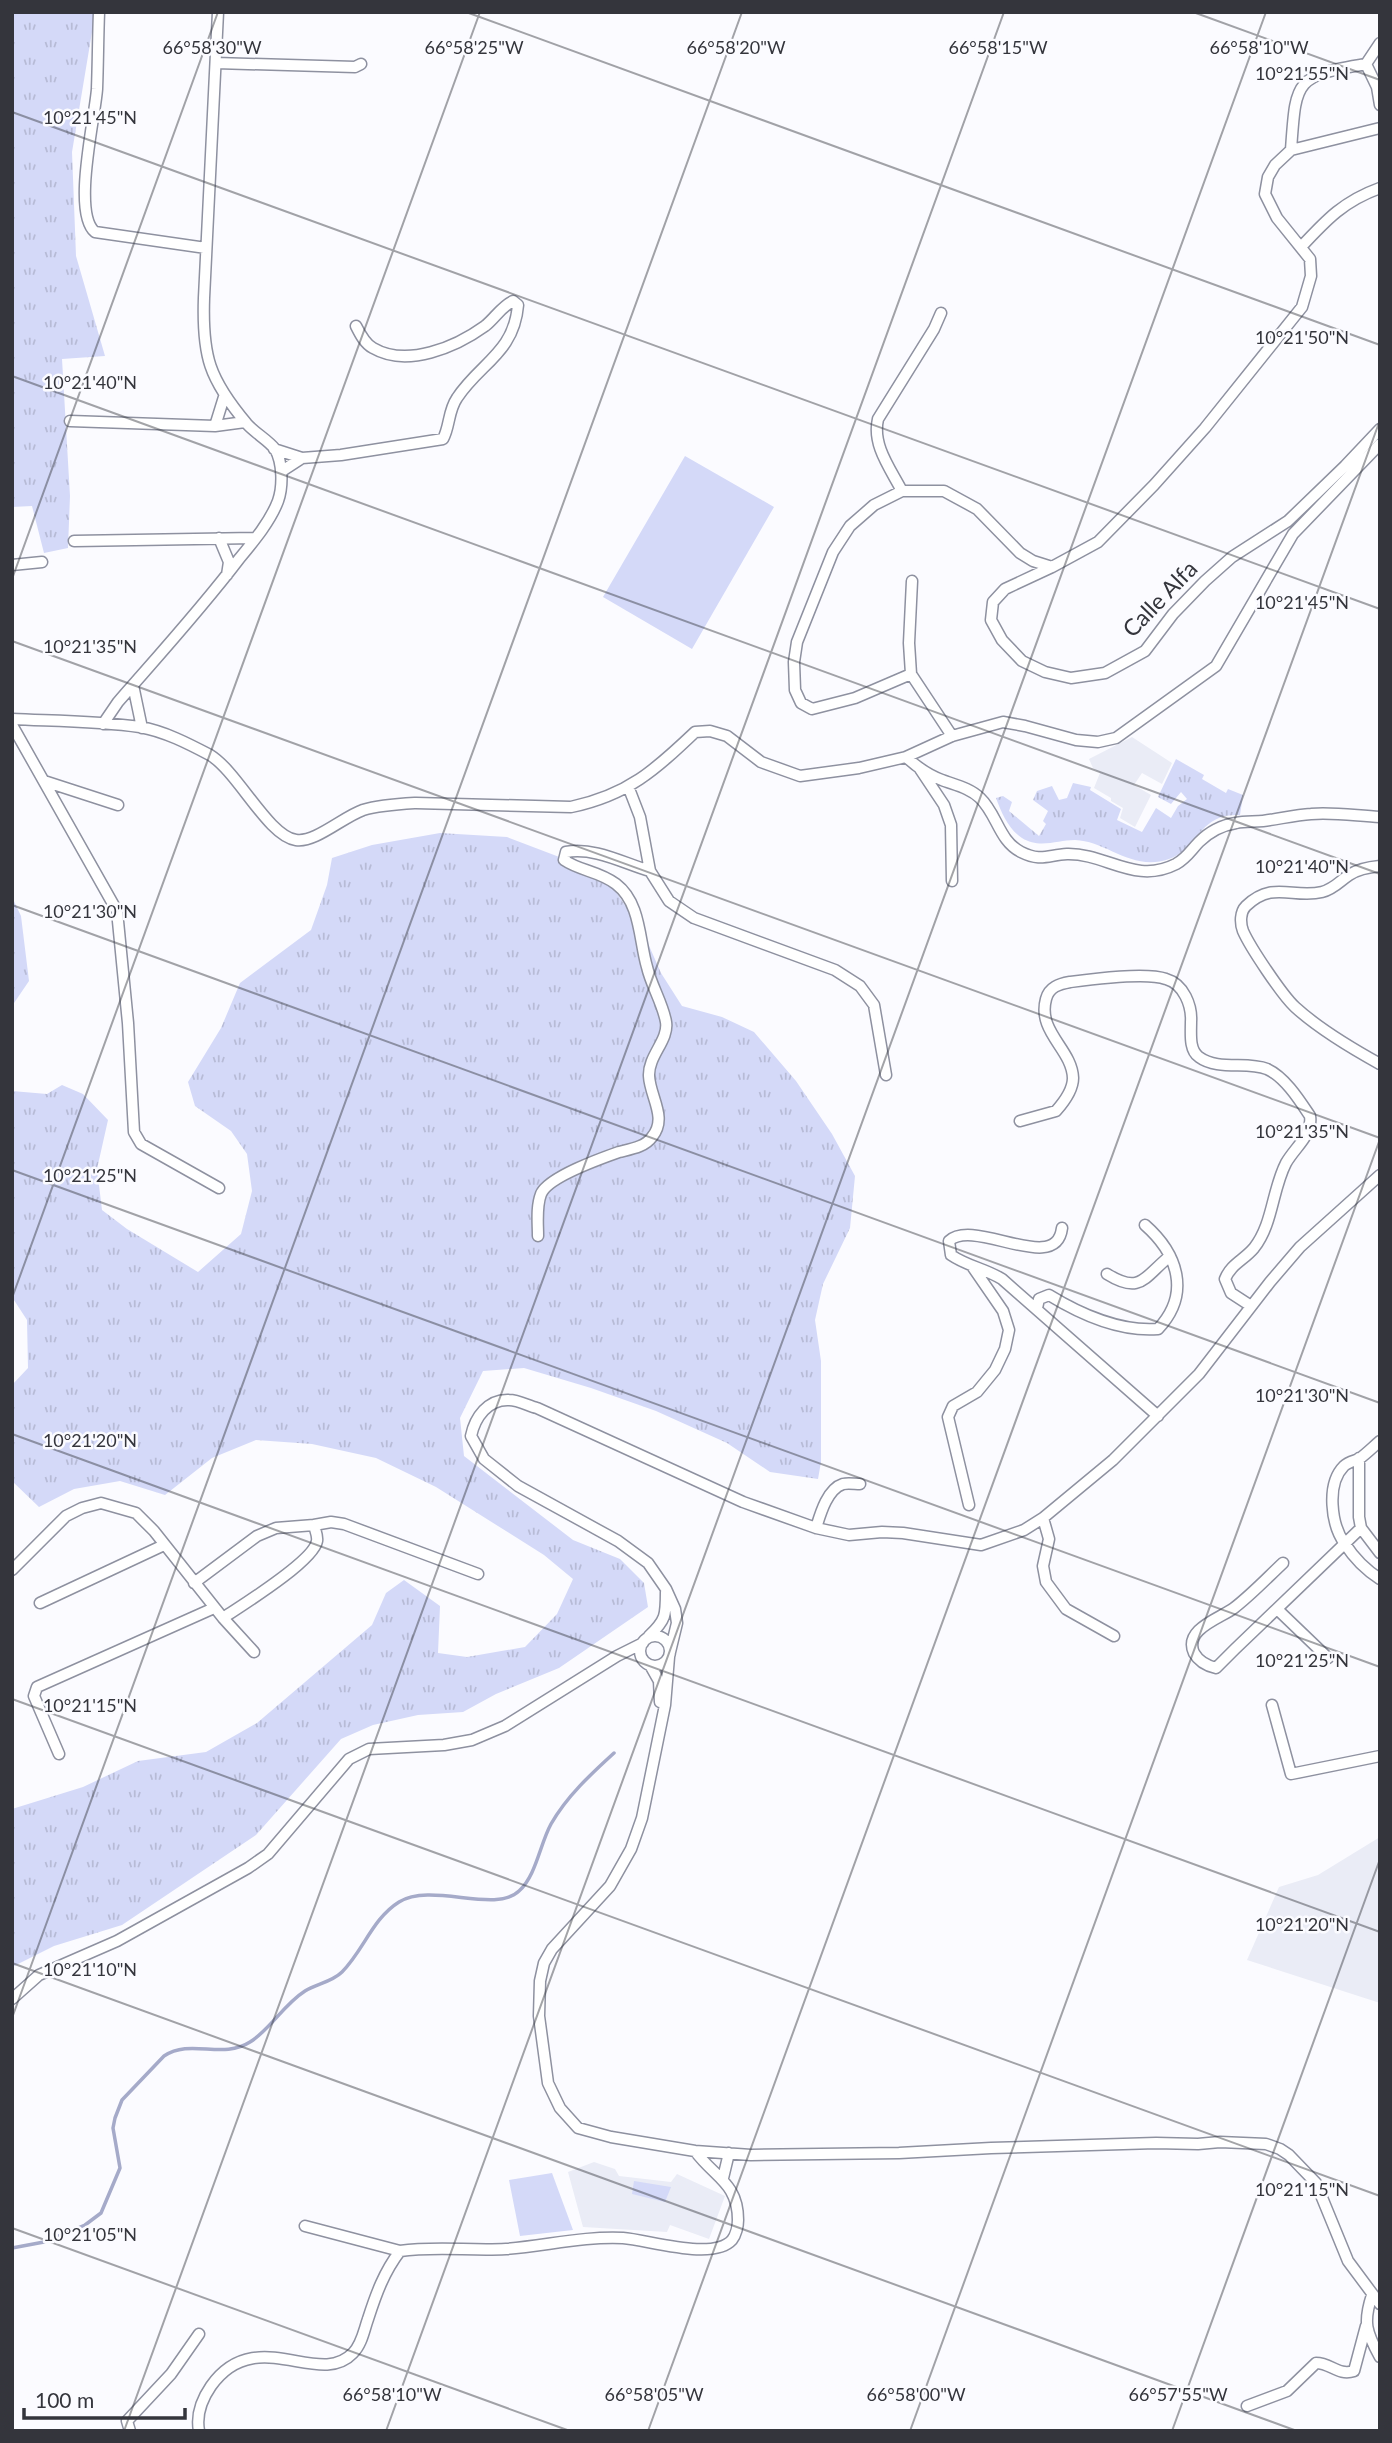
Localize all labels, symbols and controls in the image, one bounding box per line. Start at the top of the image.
text: 66°58'30"W [162,36,262,58]
text: 66°58'25"W [424,36,524,58]
text: 66°58'20"W [686,36,786,58]
text: 66°58'15"W [948,36,1048,58]
text: 66°58'10"W [1209,36,1309,58]
text: 10°21'55"N [1255,62,1349,84]
text: 10°21'45"N [43,106,137,128]
text: 10°21'50"N [1255,326,1349,348]
text: 10°21'40"N [43,371,137,393]
street label: Calle Alfa [1116,554,1202,642]
text: 10°21'45"N [1255,591,1349,613]
text: 10°21'35"N [43,635,137,657]
text: 10°21'40"N [1255,855,1349,877]
text: 10°21'30"N [43,900,137,922]
text: 10°21'35"N [1255,1120,1349,1142]
text: 10°21'25"N [43,1164,137,1186]
text: 10°21'30"N [1255,1384,1349,1406]
text: 10°21'20"N [43,1429,137,1451]
text: 10°21'25"N [1255,1649,1349,1671]
text: 10°21'15"N [43,1694,137,1716]
text: 10°21'20"N [1255,1913,1349,1935]
text: 10°21'10"N [43,1958,137,1980]
text: 10°21'15"N [1255,2178,1349,2200]
text: 10°21'05"N [43,2223,137,2245]
scale bar [24,2376,186,2420]
text: 66°58'10"W [342,2383,442,2405]
text: 66°58'05"W [604,2383,704,2405]
text: 66°58'00"W [866,2383,966,2405]
text: 66°57'55"W [1128,2383,1228,2405]
text: 100 m [35,2387,94,2412]

